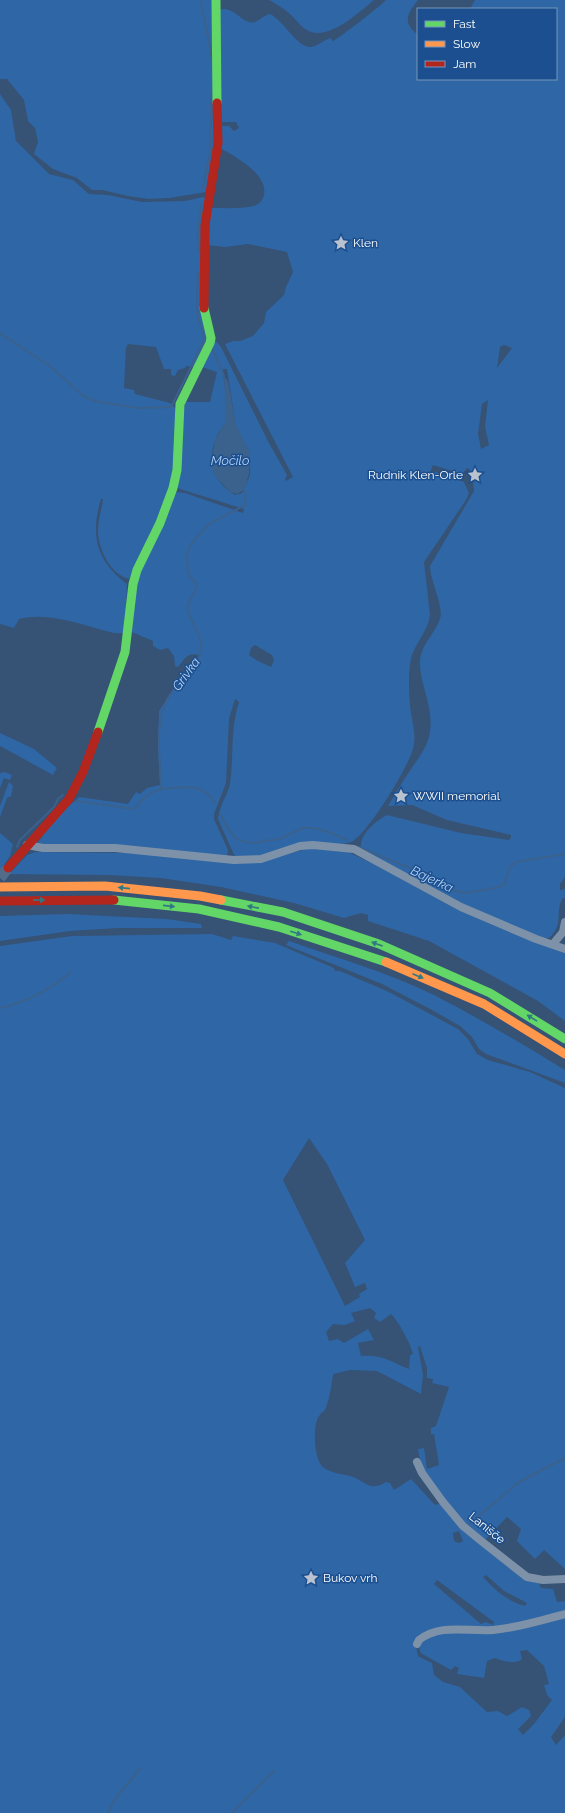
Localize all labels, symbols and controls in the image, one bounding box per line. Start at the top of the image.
legend [417,8,557,80]
text: Fast [453,17,476,31]
text: Slow [453,37,480,51]
text: Jam [453,57,476,71]
place icon: Klen [332,234,350,252]
place label: Klen [353,236,378,250]
water label: Močilo [211,453,249,468]
place icon: Rudnik Klen-Orle [466,466,484,484]
place label: Rudnik Klen-Orle [368,468,463,482]
water label: Grivka [169,654,203,693]
place icon: WWII memorial [392,787,410,805]
place label: WWII memorial [413,789,501,803]
water label: Bajerka [408,863,456,895]
one-way arrow [118,885,130,891]
one-way arrow [33,897,46,903]
one-way arrow [163,903,175,909]
one-way arrow [247,903,259,909]
one-way arrow [290,930,302,936]
one-way arrow [371,940,383,946]
one-way arrow [412,973,424,979]
one-way arrow [526,1015,538,1022]
street label: Lanišče [466,1509,508,1547]
place icon: Bukov vrh [302,1569,320,1587]
place label: Bukov vrh [323,1571,378,1585]

